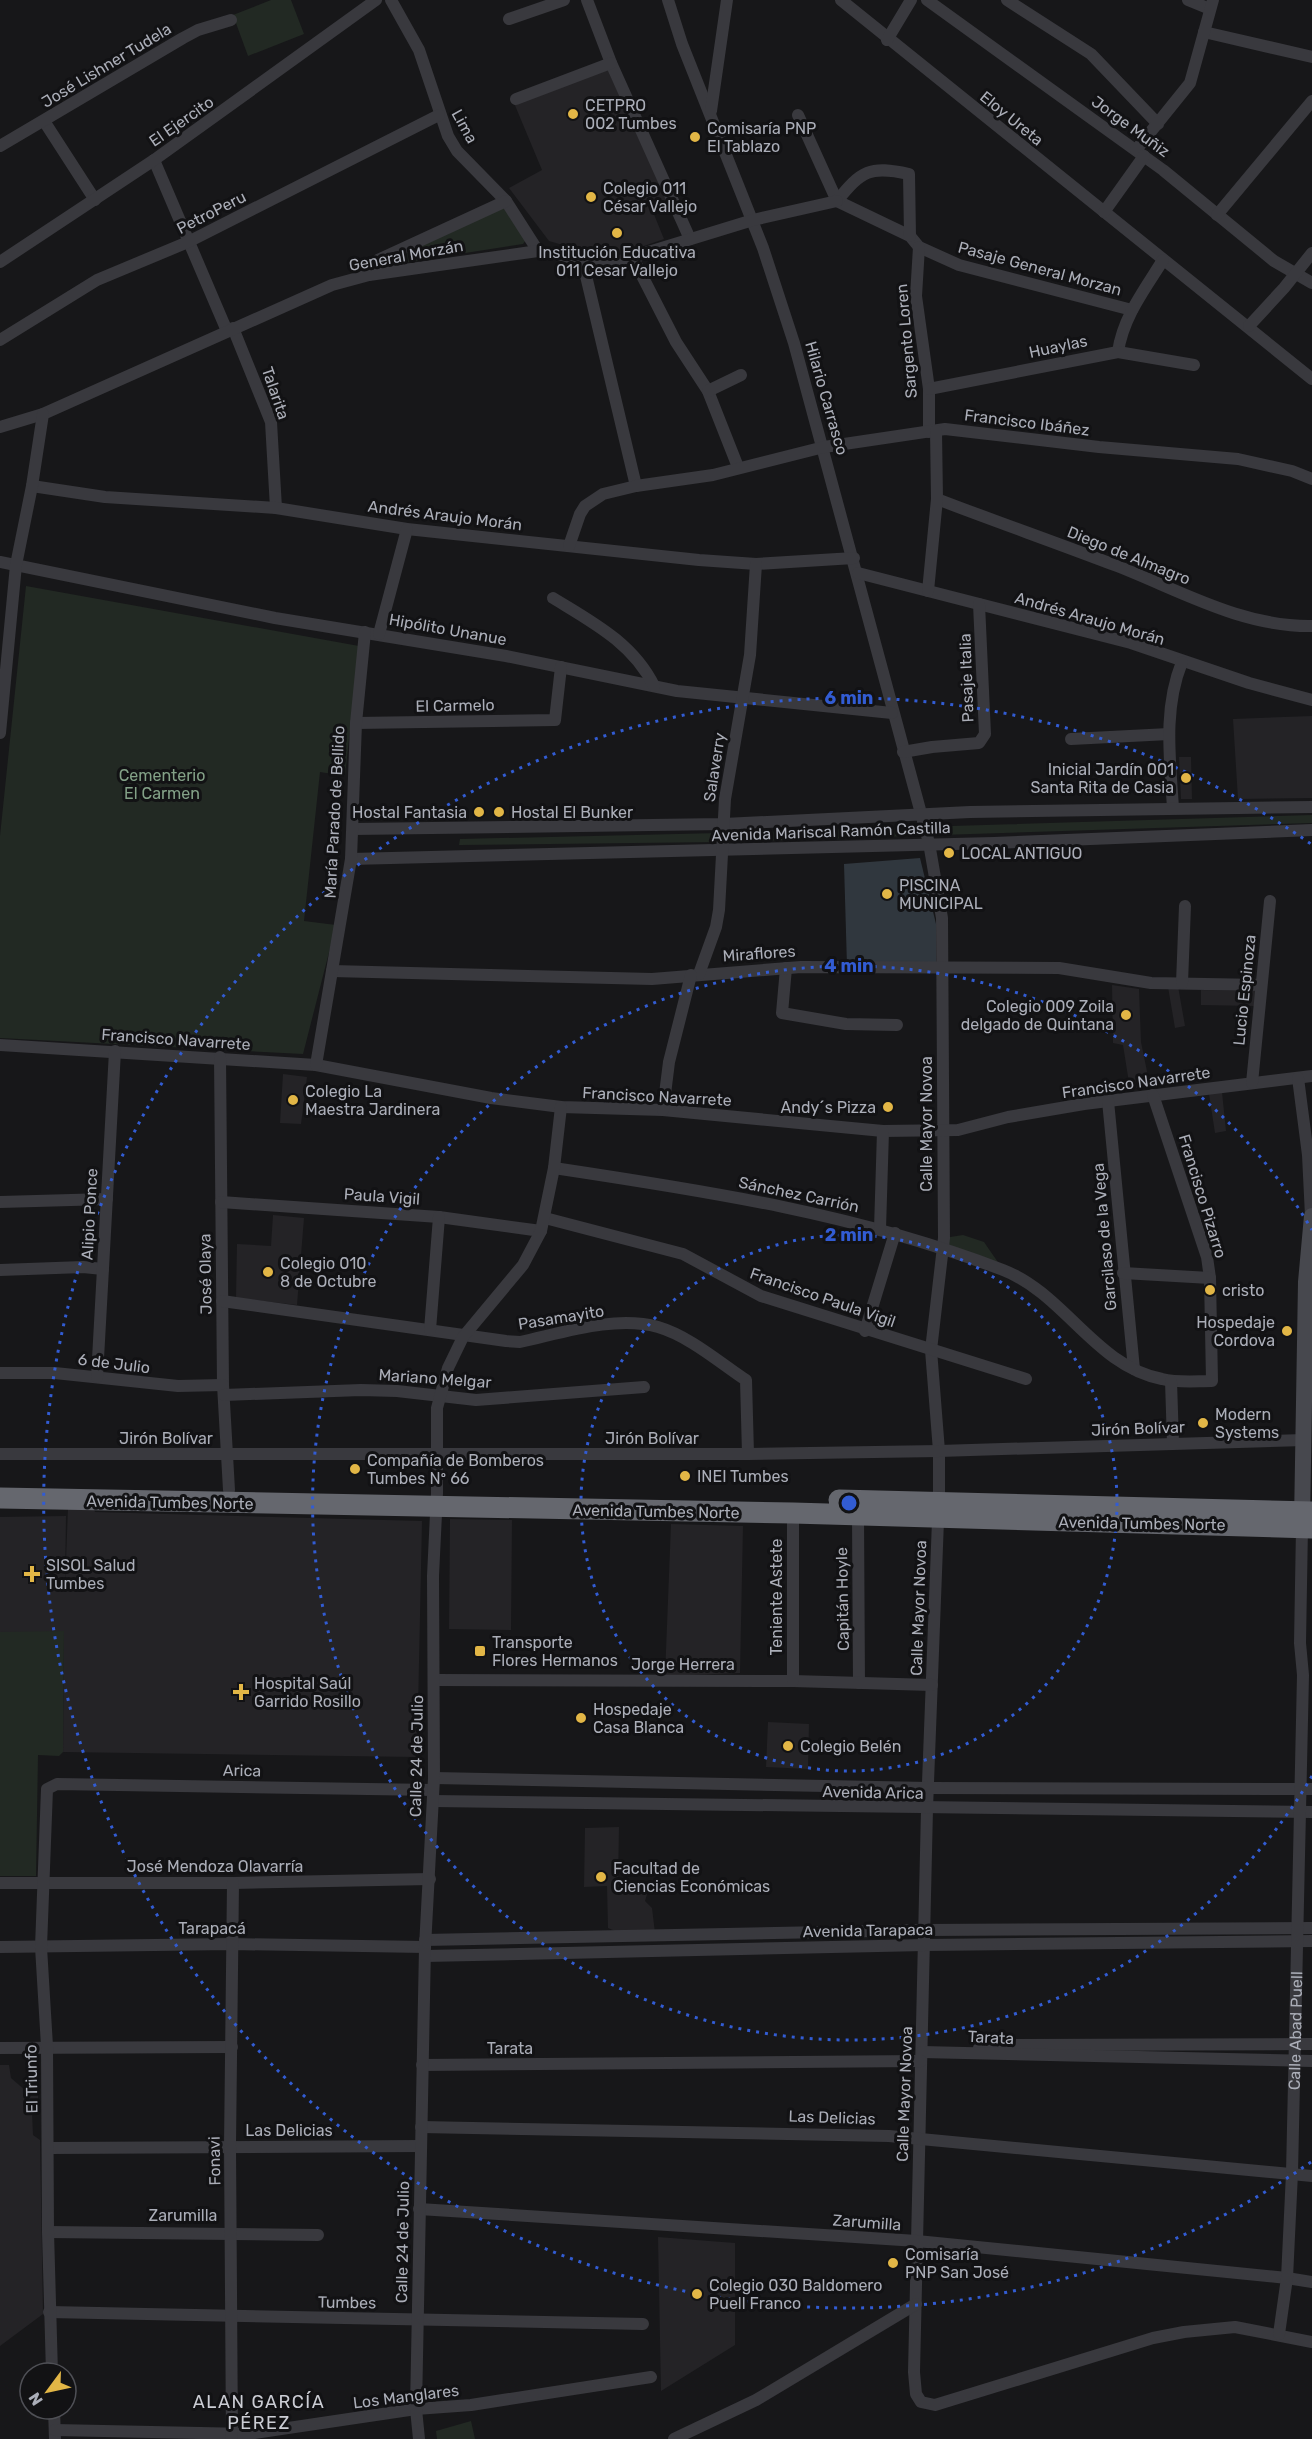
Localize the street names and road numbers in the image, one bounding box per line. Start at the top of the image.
street label: José Lishner Tudela [38,19,175,112]
street label: Eloy Ureta [976,87,1047,150]
street label: El Ejercito [145,92,217,151]
street label: Jorge Muñiz [1088,92,1173,161]
street label: Lima [448,106,482,147]
street label: PetroPeru [173,187,249,238]
street label: General Morzán [347,236,465,275]
street label: Pasaje General Morzan [956,237,1124,300]
street label: Sargento Loren [892,283,921,399]
street label: Huaylas [1027,331,1089,362]
street label: Hilario Carrasco [801,339,852,457]
street label: Talarita [258,364,293,422]
street label: Francisco Ibáñez [963,405,1091,440]
street label: Andrés Araujo Morán [367,497,523,534]
street label: Diego de Almagro [1065,522,1193,589]
street label: Andrés Araujo Morán [1013,588,1167,649]
street label: Hipólito Unanue [388,610,508,649]
street label: Pasaje Italia [955,633,978,723]
street label: El Carmelo [415,695,495,716]
street label: María Parado de Bellido [320,725,349,899]
street label: Salaverry [700,731,729,803]
street label: Avenida Mariscal Ramón Castilla [711,818,951,845]
street label: Lucio Espinoza [1229,934,1260,1046]
street label: Miraflores [722,941,796,966]
street label: Francisco Navarrete [101,1025,251,1054]
street label: Calle Mayor Novoa [917,1056,936,1192]
street label: Francisco Navarrete [1061,1063,1212,1102]
street label: Francisco Navarrete [582,1083,732,1110]
street label: Francisco Pizarro [1175,1132,1230,1260]
street label: Garcilaso de la Vega [1089,1162,1120,1311]
street label: Alipio Ponce [78,1168,101,1260]
street label: Sánchez Carrión [737,1172,861,1217]
street label: Paula Vigil [343,1184,421,1209]
street label: José Olaya [195,1233,216,1315]
street label: Francisco Paula Vigil [748,1264,898,1331]
street label: Pasamayito [517,1301,606,1334]
street label: 6 de Julio [77,1350,151,1377]
street label: Mariano Melgar [378,1365,492,1392]
street label: Jirón Bolívar [1091,1417,1185,1440]
street label: Jirón Bolívar [119,1429,213,1448]
street label: Jirón Bolívar [605,1429,699,1448]
street label: Avenida Tumbes Norte [86,1492,254,1513]
street label: Avenida Tumbes Norte [572,1501,740,1522]
street label: Avenida Tumbes Norte [1058,1513,1226,1534]
street label: Teniente Astete [767,1539,786,1655]
street label: Calle Mayor Novoa [907,1540,930,1676]
street label: Capitán Hoyle [832,1547,853,1651]
street label: Jorge Herrera [631,1655,735,1674]
street label: Calle 24 de Julio [406,1695,427,1817]
street label: Arica [223,1761,261,1780]
street label: Avenida Arica [822,1782,924,1803]
street label: José Mendoza Olavarría [127,1857,303,1876]
street label: Tarapacá [178,1919,246,1938]
street label: Avenida Tarapaca [803,1920,933,1941]
street label: Calle Abad Puell [1285,1971,1306,2090]
street label: Calle Mayor Novoa [893,2026,916,2162]
street label: Tarata [967,2027,1015,2048]
street label: Tarata [487,2039,533,2058]
street label: El Triunfo [21,2044,42,2114]
street label: Las Delicias [788,2106,876,2129]
street label: Las Delicias [245,2121,333,2140]
street label: Fonavi [205,2136,224,2186]
street label: Calle 24 de Julio [392,2181,413,2303]
street label: Zarumilla [149,2206,217,2225]
street label: Zarumilla [832,2211,902,2234]
street label: Tumbes [318,2292,376,2313]
street label: Los Manglares [352,2381,460,2412]

